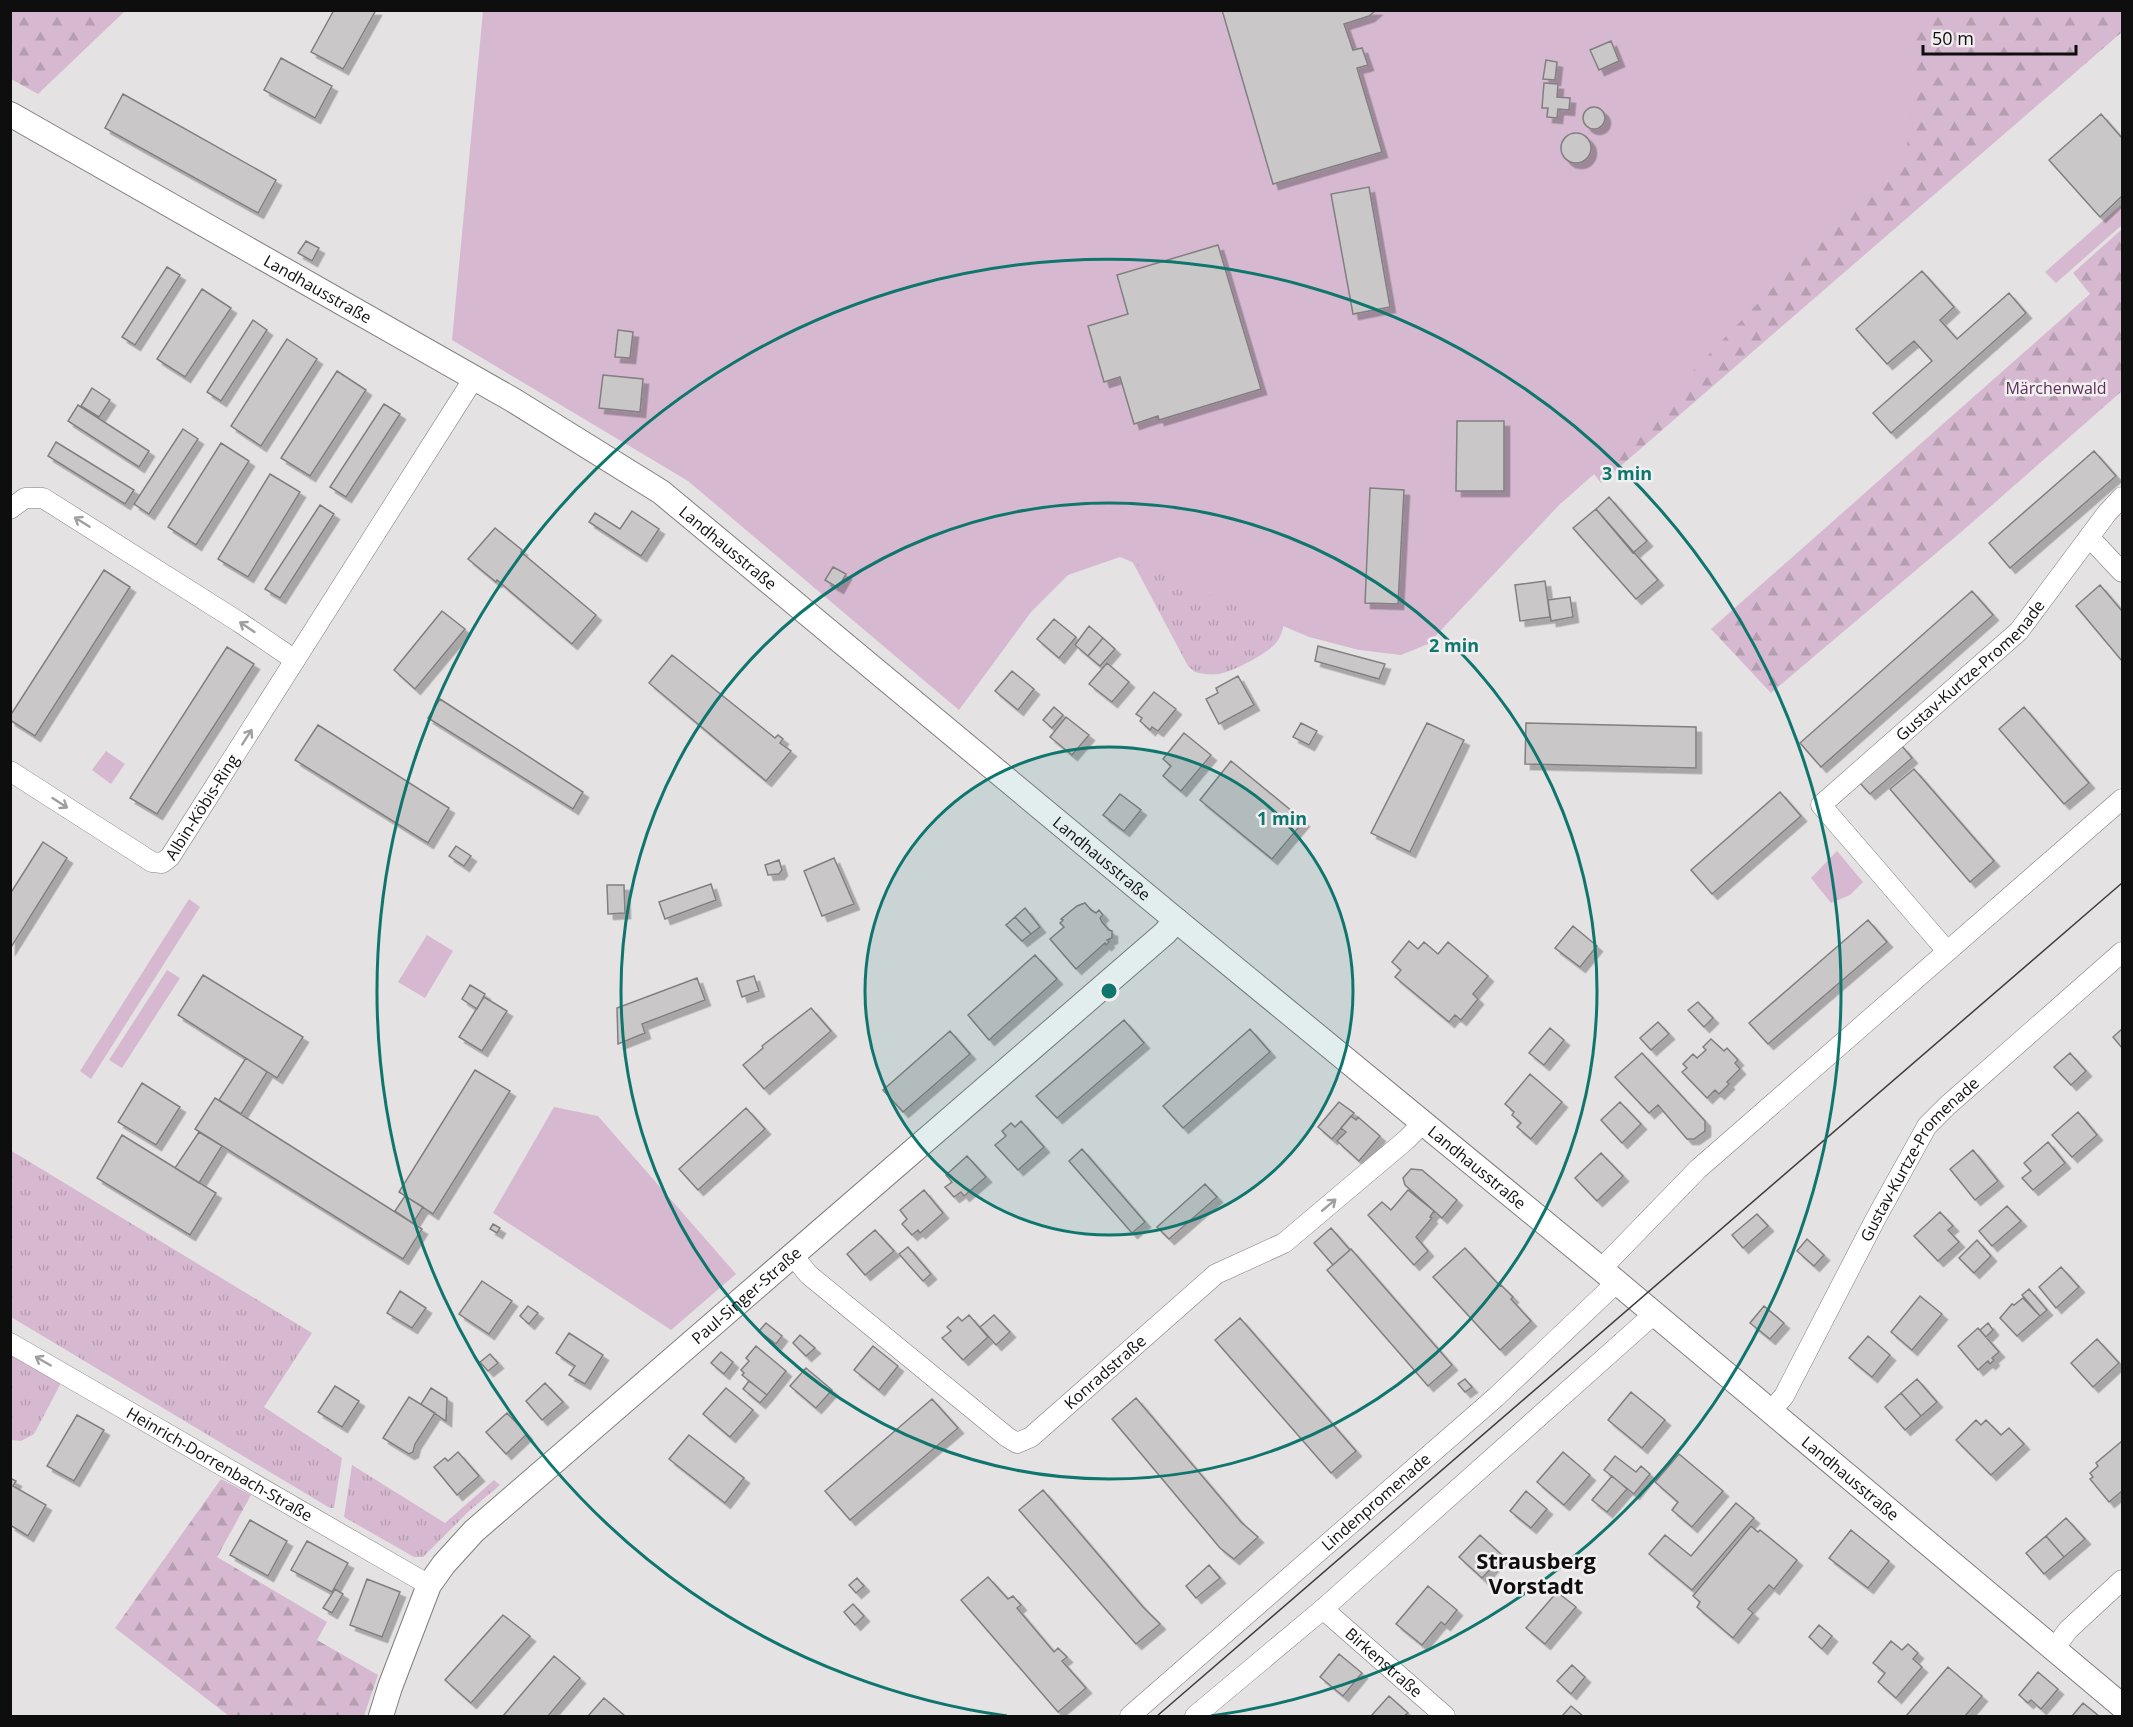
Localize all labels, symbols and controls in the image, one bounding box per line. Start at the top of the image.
scale bar [1923,18,2076,56]
text: 50 m [1932,26,1974,50]
street label: Landhausstraße [260,250,376,328]
park label: Märchenwald [2005,377,2107,399]
text: 3 min [1602,461,1652,485]
street label: Landhausstraße [675,501,781,595]
one-way arrow [74,516,91,528]
street label: Gustav-Kurtze-Promenade [1891,595,2050,746]
one-way arrow [239,621,255,633]
text: 2 min [1429,633,1479,657]
one-way arrow [241,728,254,745]
street label: Albin-Köbis-Ring [160,750,244,864]
one-way arrow [51,797,67,809]
text: 1 min [1257,806,1307,830]
street label: Landhausstraße [1048,811,1155,905]
centre of rings [1099,981,1119,1001]
street label: Gustav-Kurtze-Promenade [1855,1072,1984,1245]
street label: Landhausstraße [1423,1120,1531,1214]
one-way arrow [1321,1199,1337,1212]
street label: Paul-Singer-Straße [687,1242,806,1349]
street label: Konradstraße [1059,1330,1150,1414]
one-way arrow [35,1355,52,1367]
street label: Heinrich-Dorrenbach-Straße [123,1402,317,1526]
street label: Landhausstraße [1797,1431,1904,1525]
street label: Lindenpromenade [1316,1448,1435,1555]
district label: Strausberg Vorstadt [1476,1545,1596,1600]
street label: Birkenstraße [1341,1623,1427,1702]

